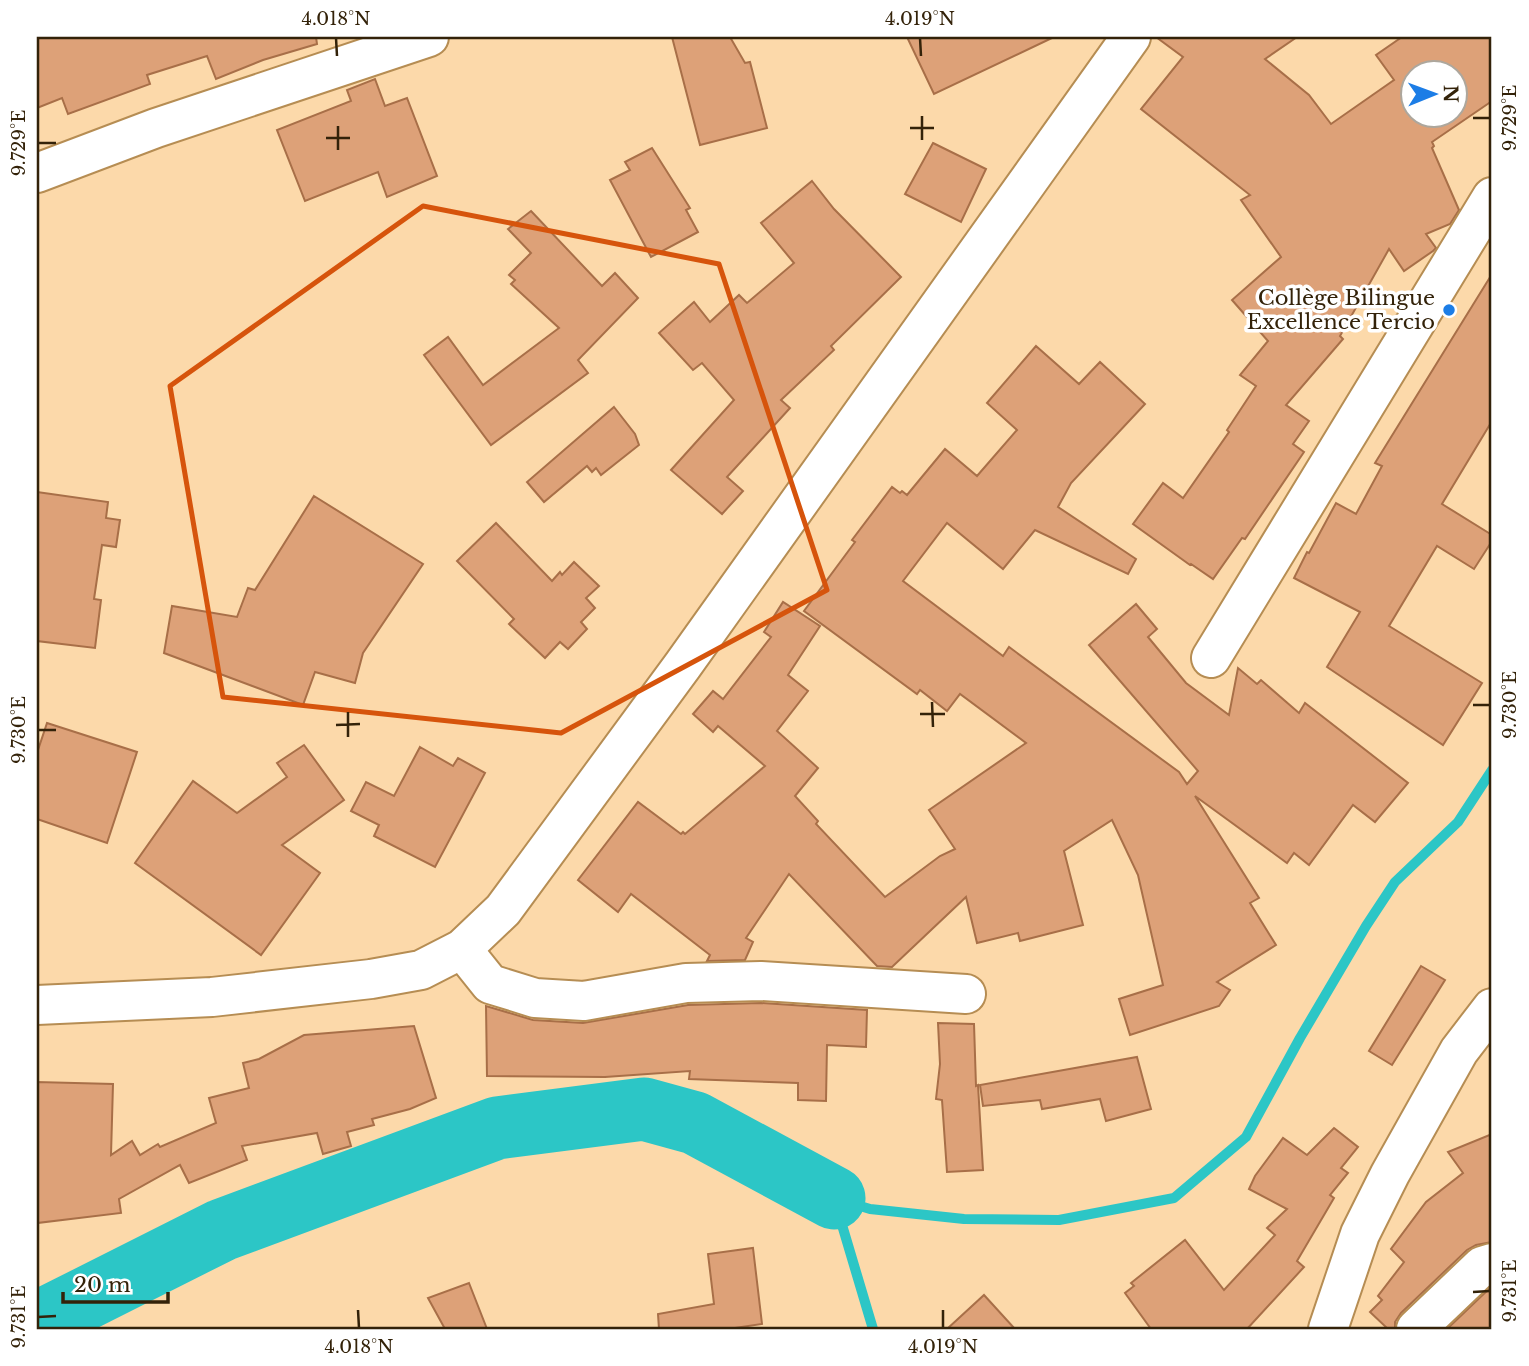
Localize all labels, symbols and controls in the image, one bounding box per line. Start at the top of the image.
text: 4.018°N [301,8,371,30]
text: 4.019°N [885,8,955,30]
north arrow [1400,60,1470,130]
text: N [1439,85,1462,103]
text: 9.729°E [1499,85,1521,151]
text: 9.729°E [8,110,30,176]
place label: Collège Bilingue Excellence Tercio [1247,285,1435,335]
marker: Collège Bilingue Excellence Tercio [1441,302,1457,318]
text: 9.730°E [1499,671,1521,739]
text: 9.730°E [8,696,30,764]
text: 9.731°E [1499,1259,1521,1323]
scale bar [63,1261,168,1305]
text: 20 m [74,1272,131,1298]
text: 9.731°E [8,1285,30,1349]
text: 4.018°N [324,1336,394,1358]
text: 4.019°N [908,1336,978,1358]

